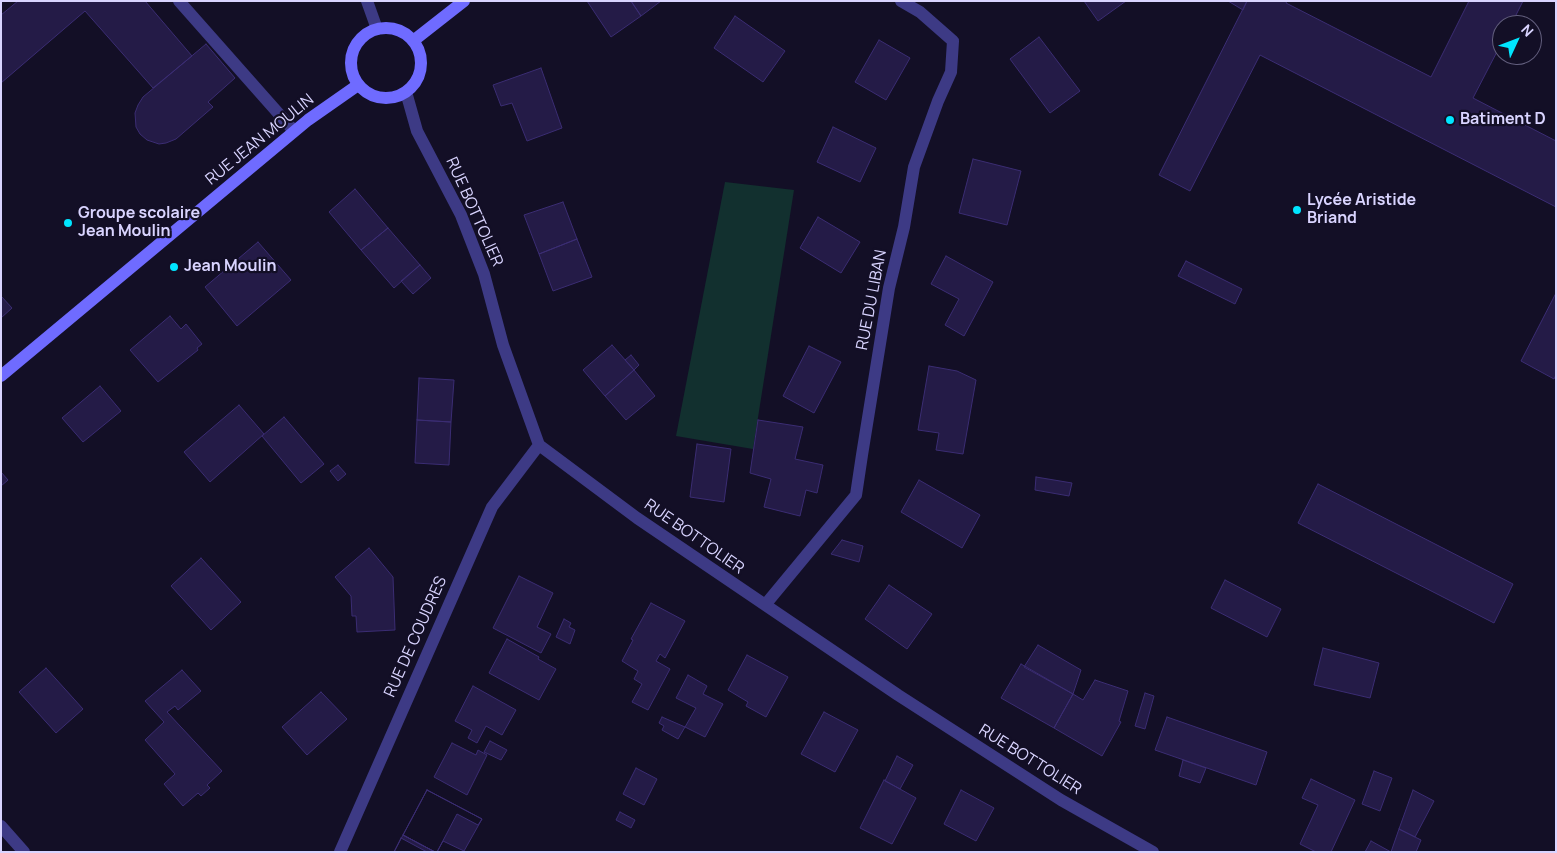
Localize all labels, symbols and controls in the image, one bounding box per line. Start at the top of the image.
north arrow [1492,15,1542,65]
text: N [1517,20,1538,40]
street label: RUE JEAN MOULIN [202,91,318,189]
place label: Batiment D [1460,110,1546,130]
marker: Batiment D [1444,114,1456,126]
street label: RUE BOTTOLIER [441,154,507,270]
place label: Lycée Aristide Briand [1307,191,1416,229]
place label: Groupe scolaire Jean Moulin [78,204,200,242]
marker: Lycée Aristide Briand [1291,204,1303,216]
marker: Groupe scolaire Jean Moulin [62,217,74,229]
street label: RUE DU LIBAN [853,248,891,352]
place label: Jean Moulin [184,257,276,277]
marker: Jean Moulin [168,261,180,273]
street label: RUE BOTTOLIER [640,495,748,579]
street label: RUE DE COUDRES [381,574,451,700]
street label: RUE BOTTOLIER [975,721,1085,799]

